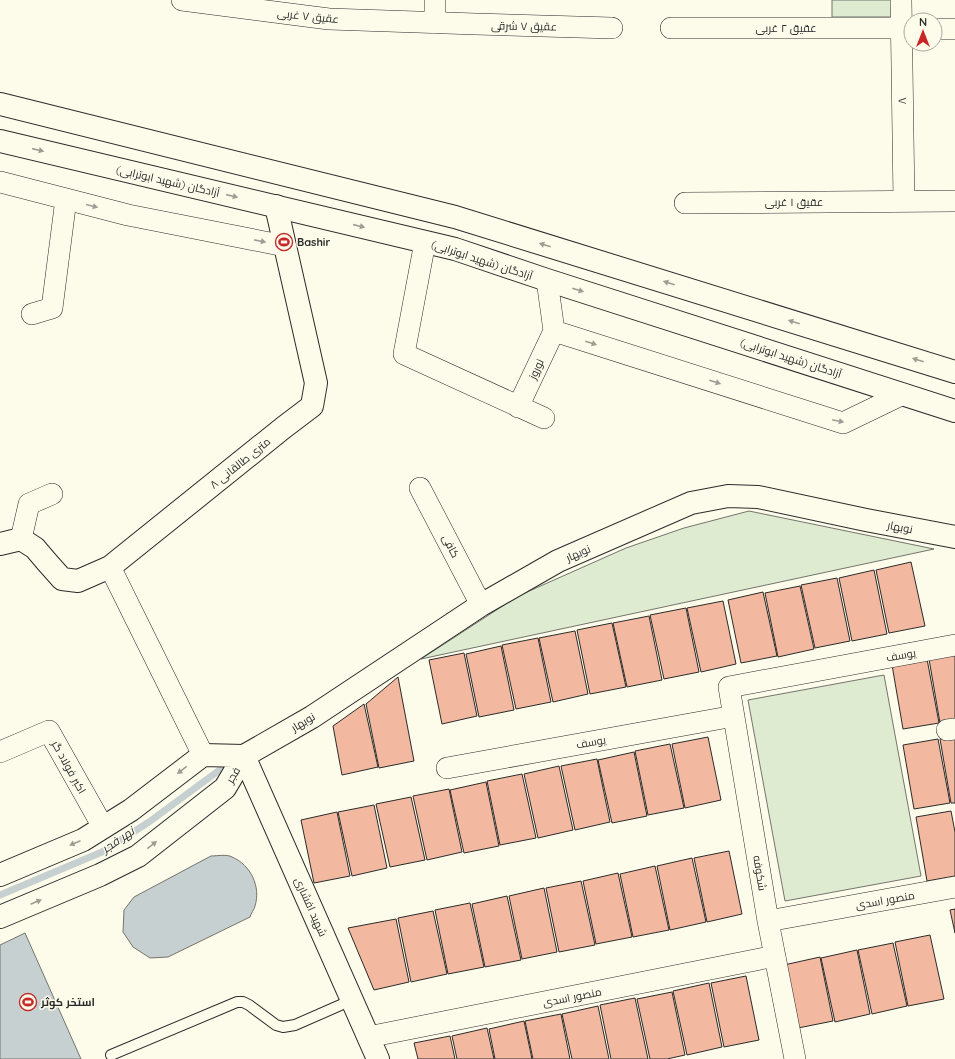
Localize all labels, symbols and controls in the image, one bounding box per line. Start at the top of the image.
street label: عقیق ۷ غربی [276,6,340,26]
north arrow [903,12,943,52]
text: N [919,15,927,29]
street label: عقیق ۷ شرقی [491,18,557,34]
street label: عقیق ۲ غربی [756,21,816,35]
street label: ۸ [895,97,909,105]
one-way arrow [32,147,44,153]
street label: آزادگان (شهید ابوترابی) [115,162,221,200]
one-way arrow [227,193,239,199]
street label: عقیق ۱ غربی [765,195,823,209]
one-way arrow [86,203,98,209]
one-way arrow [353,223,365,229]
sports icon: Bashir [274,232,294,252]
place label: Bashir [297,235,330,249]
street label: آزادگان (شهید ابوترابی) [429,237,535,283]
one-way arrow [254,239,266,245]
one-way arrow [539,242,551,248]
one-way arrow [663,280,675,286]
one-way arrow [572,287,584,293]
one-way arrow [787,319,799,325]
street label: آزادگان (شهید ابوترابی) [738,335,844,381]
one-way arrow [585,340,597,346]
street label: نوروز [525,356,547,382]
one-way arrow [911,357,923,363]
one-way arrow [709,380,721,386]
one-way arrow [832,418,845,424]
street label: ۸ متری طالقانی [207,434,273,492]
street label: نوبهار [885,517,914,536]
street label: کافی [439,532,463,560]
street label: نوبهار [563,541,593,565]
street label: یوسف [885,645,917,664]
street label: نوبهار [288,709,318,735]
street label: یوسف [575,732,607,751]
street label: اکبر فولاد گر [48,737,89,796]
street label: فجر [222,764,243,787]
one-way arrow [177,766,188,775]
water label: نهر فجر [97,822,138,857]
one-way arrow [69,841,81,847]
one-way arrow [147,841,158,849]
street label: شکوفه [750,854,770,892]
street label: شهید افشاری [292,875,330,939]
street label: منصور اسدی [854,888,916,912]
one-way arrow [30,899,41,905]
street label: منصور اسدی [541,984,603,1010]
sports icon: استخر کوثر [18,992,38,1012]
place label: استخر کوثر [40,995,95,1010]

